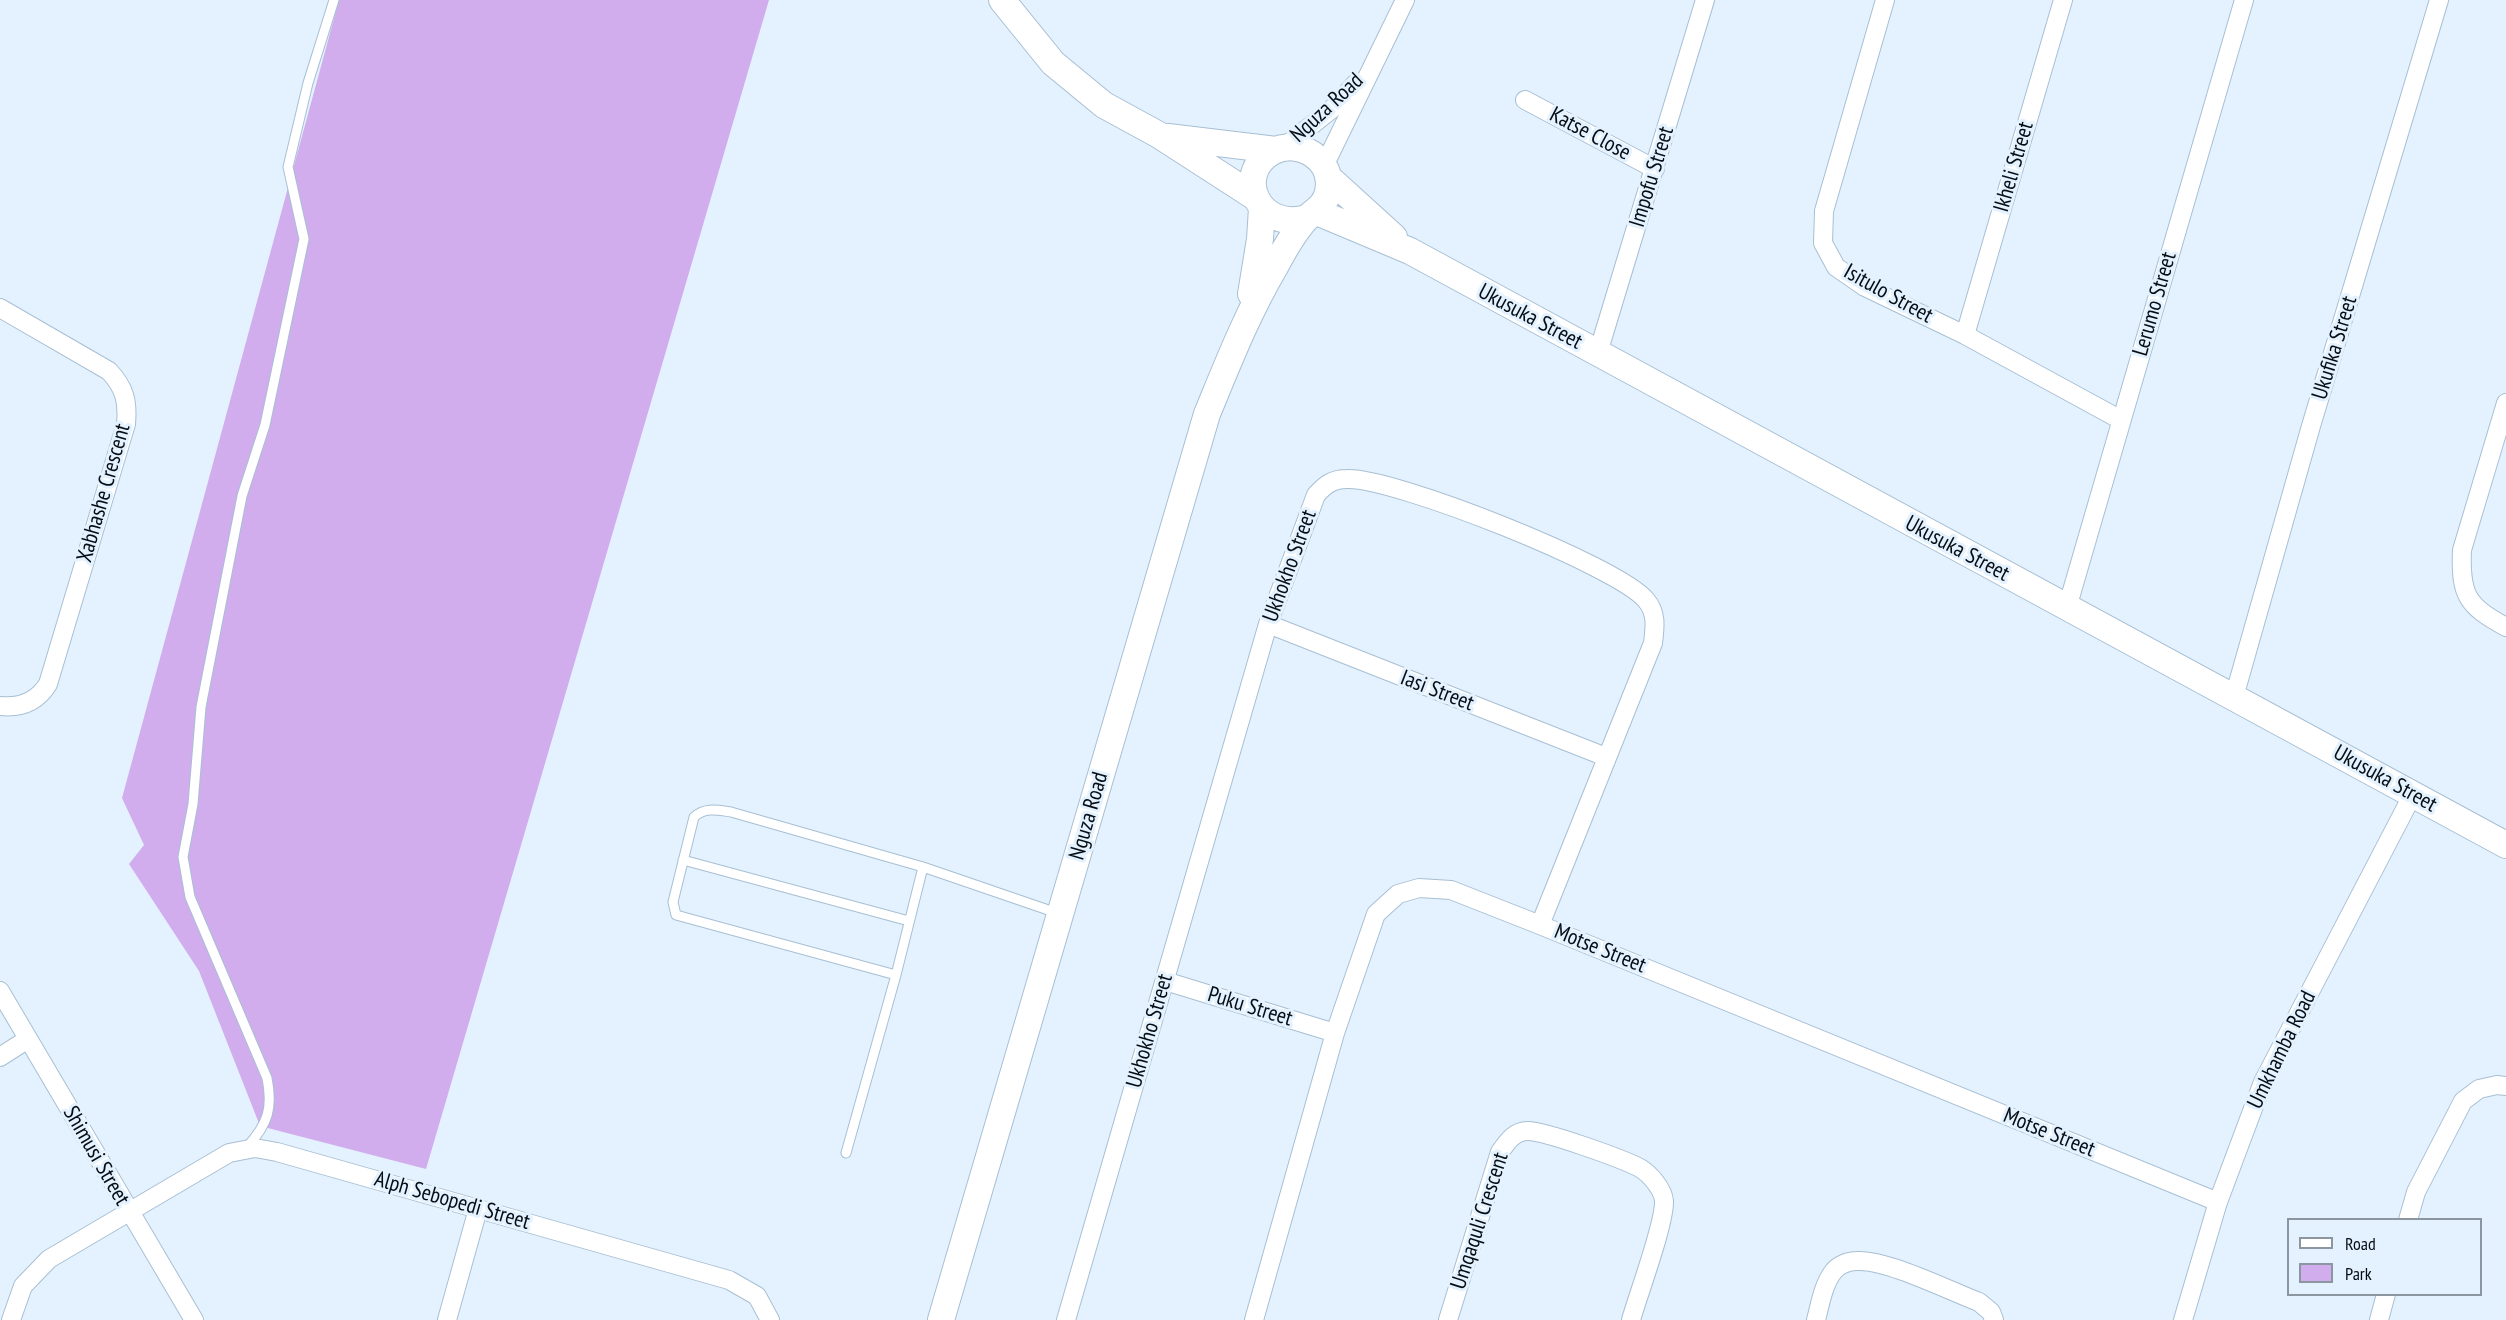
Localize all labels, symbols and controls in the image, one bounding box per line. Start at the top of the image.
street label: Nguza Road [1285,68,1369,148]
street label: Katse Close [1545,102,1635,166]
street label: Ikheli Street [1989,119,2039,215]
street label: Impofu Street [1624,124,1680,230]
street label: Lerumo Street [2128,249,2182,359]
street label: Isitulo Street [1839,259,1937,329]
street label: Ukusuka Street [1473,279,1587,355]
street label: Ukufika Street [2307,293,2363,403]
street label: Xabhashe Crescent [72,421,136,565]
street label: Ukhokho Street [1258,506,1322,626]
street label: Ukusuka Street [1900,511,2014,587]
street label: Iasi Street [1397,665,1477,717]
street label: Ukusuka Street [2329,740,2441,818]
street label: Nguza Road [1064,769,1114,863]
street label: Motse Street [1550,919,1650,979]
street label: Ukhokho Street [1121,971,1179,1091]
street label: Puku Street [1204,982,1296,1032]
street label: Umkhamba Road [2242,987,2322,1113]
street label: Shimusi Street [57,1102,135,1210]
street label: Motse Street [1999,1103,2099,1163]
street label: Umqaquli Crescent [1445,1149,1515,1293]
street label: Alph Sebopedi Street [371,1166,533,1236]
legend [2287,1218,2482,1296]
text: Road [2345,1232,2376,1255]
text: Park [2345,1262,2372,1285]

